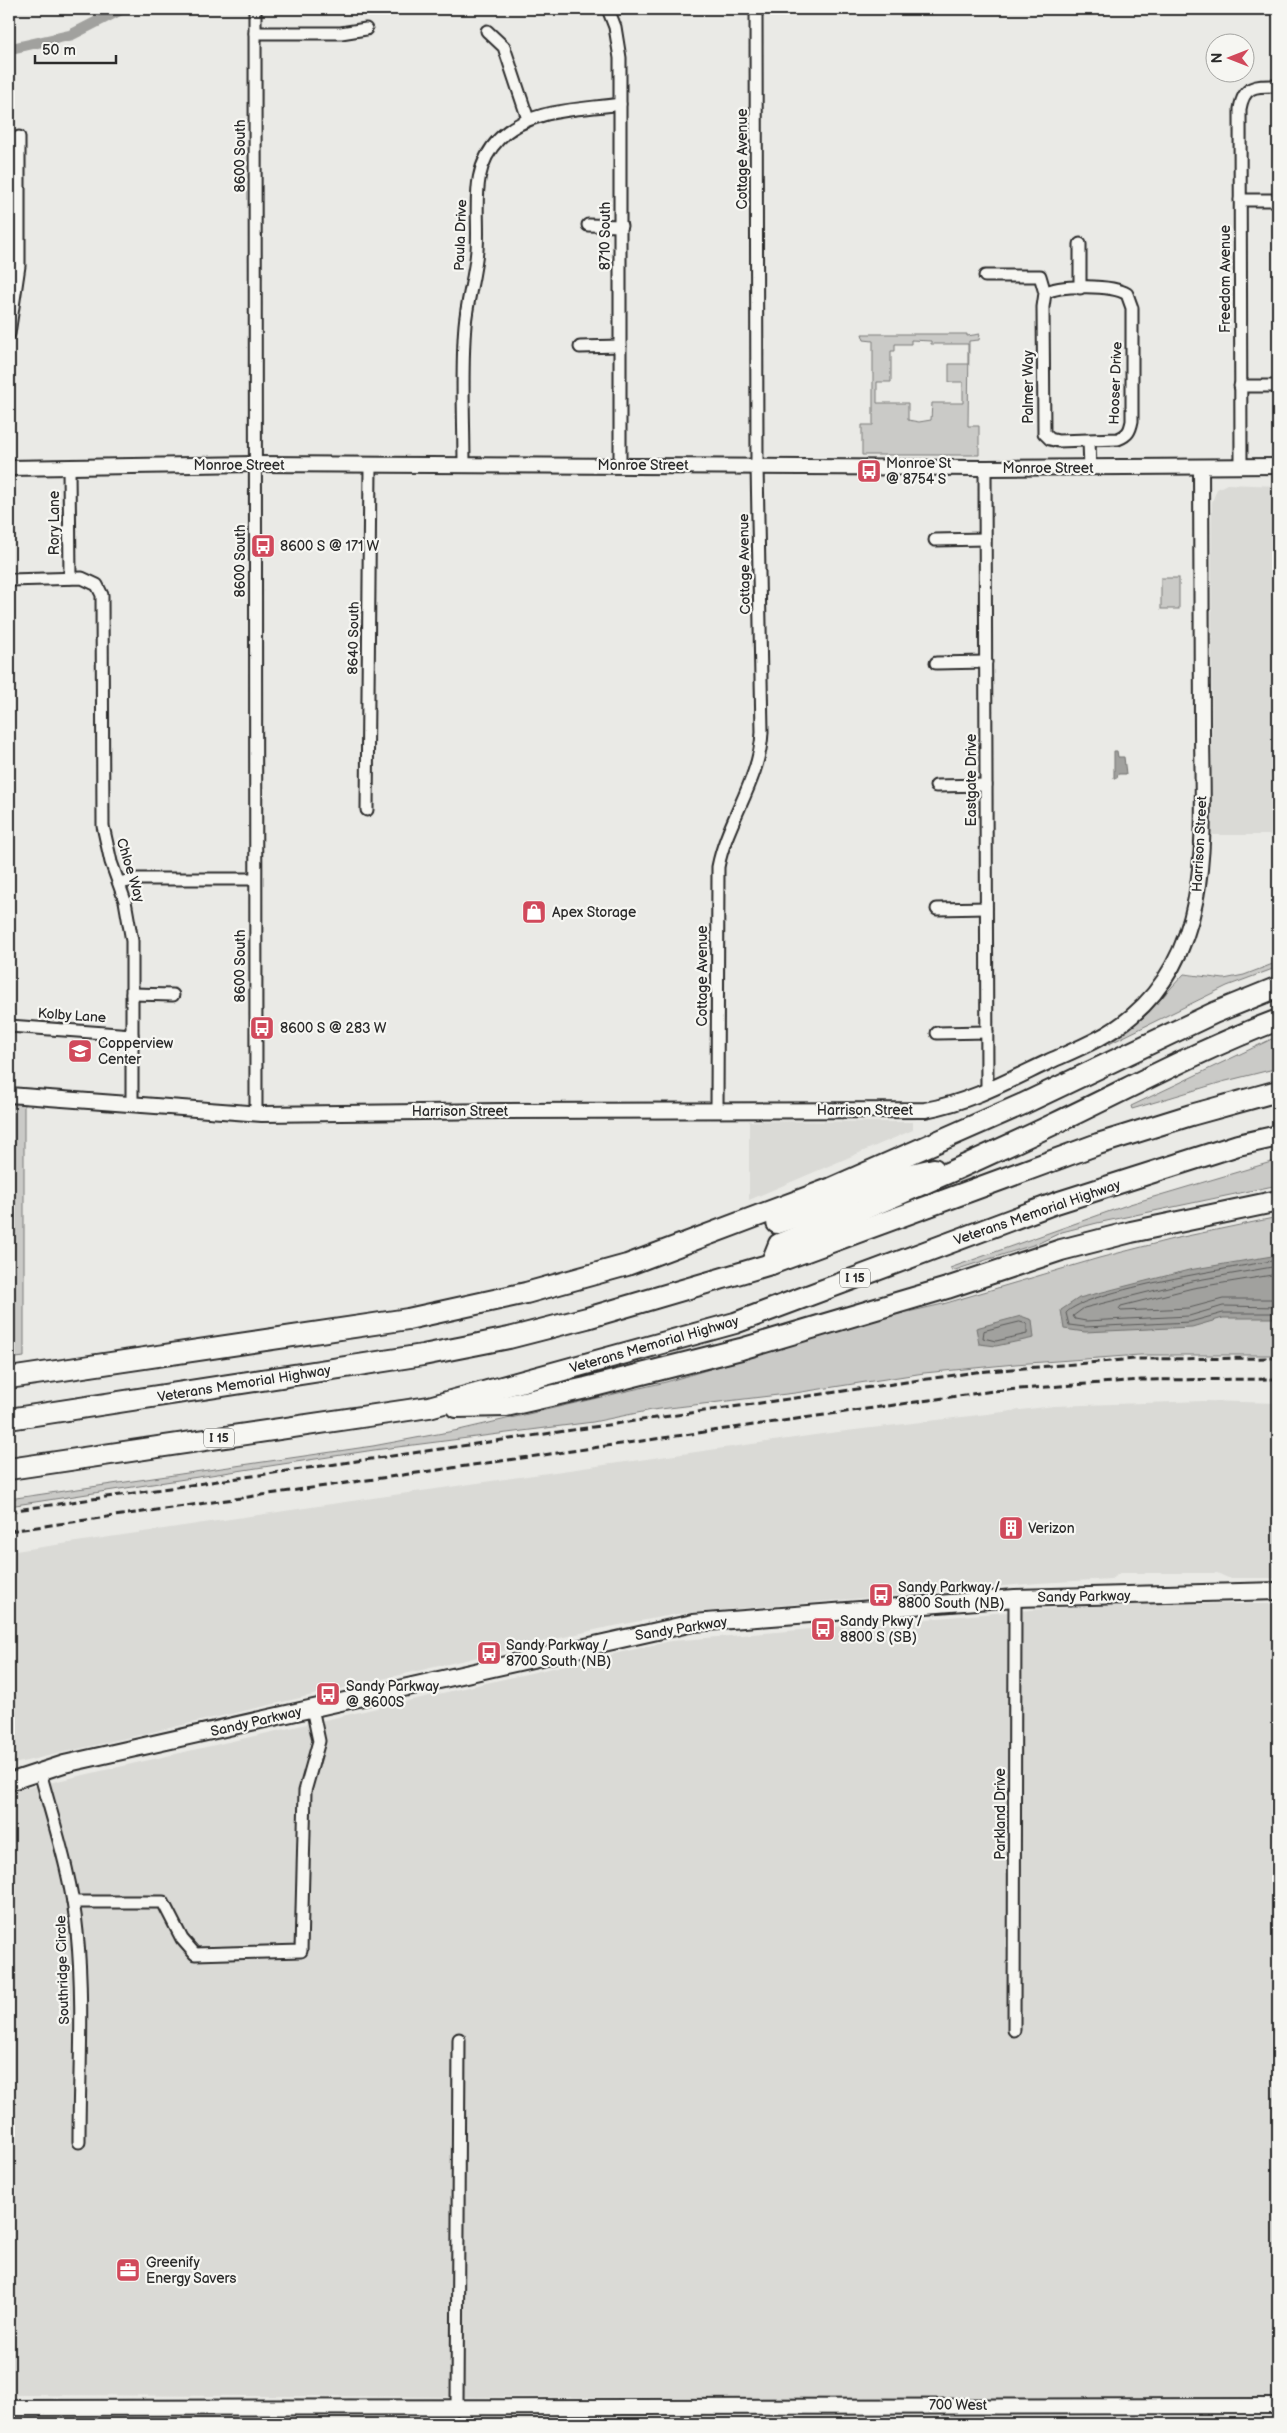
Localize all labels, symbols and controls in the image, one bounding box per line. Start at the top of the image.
scale bar [35,32,116,64]
north arrow [1204,32,1254,82]
text: 50 m [42,41,76,60]
text: N [1209,53,1226,63]
street label: Cottage Avenue [734,108,751,210]
street label: 8600 South [232,119,249,192]
street label: Paula Drive [451,199,470,271]
street label: 8710 South [597,202,614,270]
street label: Freedom Avenue [1217,225,1234,333]
street label: Hooser Drive [1106,341,1125,425]
street label: Palmer Way [1020,349,1037,424]
place label: Monroe St @ 8754 S [886,455,952,488]
street label: Monroe Street [194,457,285,474]
street label: Monroe Street [598,457,689,474]
bus stop icon: Monroe St @ 8754 S [856,458,882,484]
street label: Monroe Street [1003,460,1094,477]
street label: Rory Lane [46,491,63,555]
street label: Cottage Avenue [735,513,754,615]
street label: 8600 South [232,524,249,597]
bus stop icon: 8600 S @ 171 W [250,533,276,559]
place label: 8600 S @ 171 W [280,538,380,555]
street label: 8640 South [344,601,363,675]
street label: Eastgate Drive [963,734,980,826]
street label: Harrison Street [1188,795,1211,893]
street label: Chloe Way [113,836,149,905]
shop icon: Apex Storage [521,899,547,925]
place label: Apex Storage [552,904,636,921]
street label: Cottage Avenue [694,925,711,1027]
street label: 8600 South [232,929,249,1002]
street label: Kolby Lane [37,1005,107,1026]
bus stop icon: 8600 S @ 283 W [249,1015,275,1041]
place label: 8600 S @ 283 W [280,1020,387,1037]
place label: Copperview Center [98,1035,174,1068]
school or university icon: Copperview Center [67,1038,93,1064]
street label: Harrison Street [817,1102,914,1119]
street label: Harrison Street [412,1103,509,1120]
street label: Veterans Memorial Highway [952,1176,1123,1249]
road number: I 15 [840,1268,870,1288]
street label: Veterans Memorial Highway [568,1312,741,1377]
street label: Veterans Memorial Highway [156,1361,333,1406]
road number: I 15 [204,1429,234,1448]
building icon: Verizon [998,1515,1024,1541]
place label: Verizon [1028,1520,1075,1537]
place label: Sandy Parkway / 8800 South (NB) [898,1579,1005,1612]
bus stop icon: Sandy Parkway / 8800 South (NB) [868,1582,894,1608]
street label: Sandy Parkway [1037,1587,1131,1606]
street label: Sandy Parkway [634,1613,729,1644]
place label: Sandy Pkwy / 8800 S (SB) [840,1613,923,1646]
bus stop icon: Sandy Pkwy / 8800 S (SB) [810,1616,836,1642]
place label: Sandy Parkway / 8700 South (NB) [506,1637,611,1670]
bus stop icon: Sandy Parkway / 8700 South (NB) [476,1640,502,1666]
place label: Sandy Parkway @ 8600S [346,1678,440,1711]
bus stop icon: Sandy Parkway @ 8600S [315,1681,341,1707]
street label: Sandy Parkway [209,1703,304,1740]
street label: Parkland Drive [992,1768,1009,1860]
street label: Southridge Circle [52,1915,73,2025]
place label: Greenify Energy Savers [146,2254,237,2287]
office icon: Greenify Energy Savers [115,2257,141,2283]
street label: 700 West [929,2397,988,2414]

